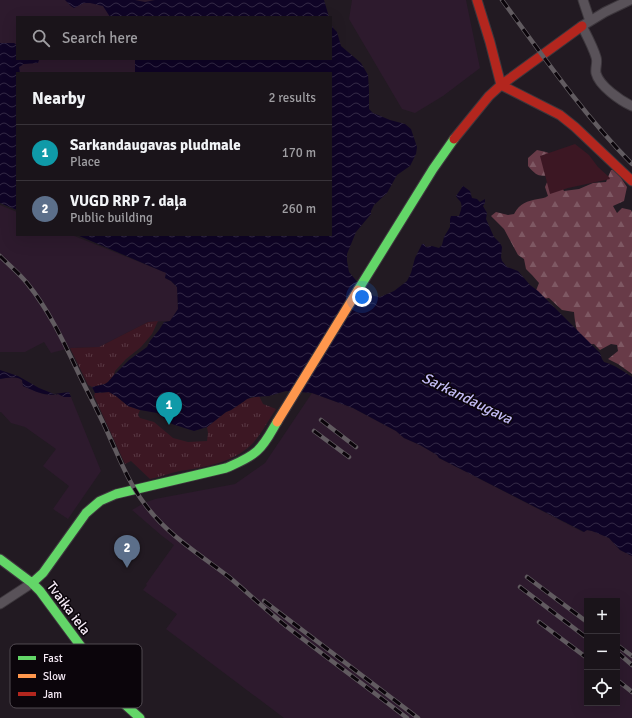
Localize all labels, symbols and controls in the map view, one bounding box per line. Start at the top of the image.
search box [16,16,332,60]
icon: search [30,27,52,49]
text: Search here [62,29,138,47]
text: Nearby [32,88,85,109]
text: 2 results [268,90,316,106]
text: Sarkandaugavas pludmale [70,136,241,154]
text: 1 [41,145,49,161]
text: 170 m [282,145,316,161]
text: Place [70,154,100,170]
text: VUGD RRP 7. daļa [70,192,187,210]
text: 2 [41,201,49,217]
text: 260 m [282,201,316,217]
text: Public building [70,210,153,226]
your location [352,287,372,307]
water label: Sarkandaugava [419,368,515,428]
pin: 1 [156,392,182,425]
pin: 2 [114,535,140,568]
street label: Tvaika iela [43,578,94,638]
map controls [584,598,620,706]
button: + [584,598,620,634]
button: − [584,634,620,670]
legend [10,644,142,708]
text: Fast [43,652,63,665]
text: Slow [43,670,66,683]
button: locate [584,670,620,706]
text: Jam [43,688,62,701]

